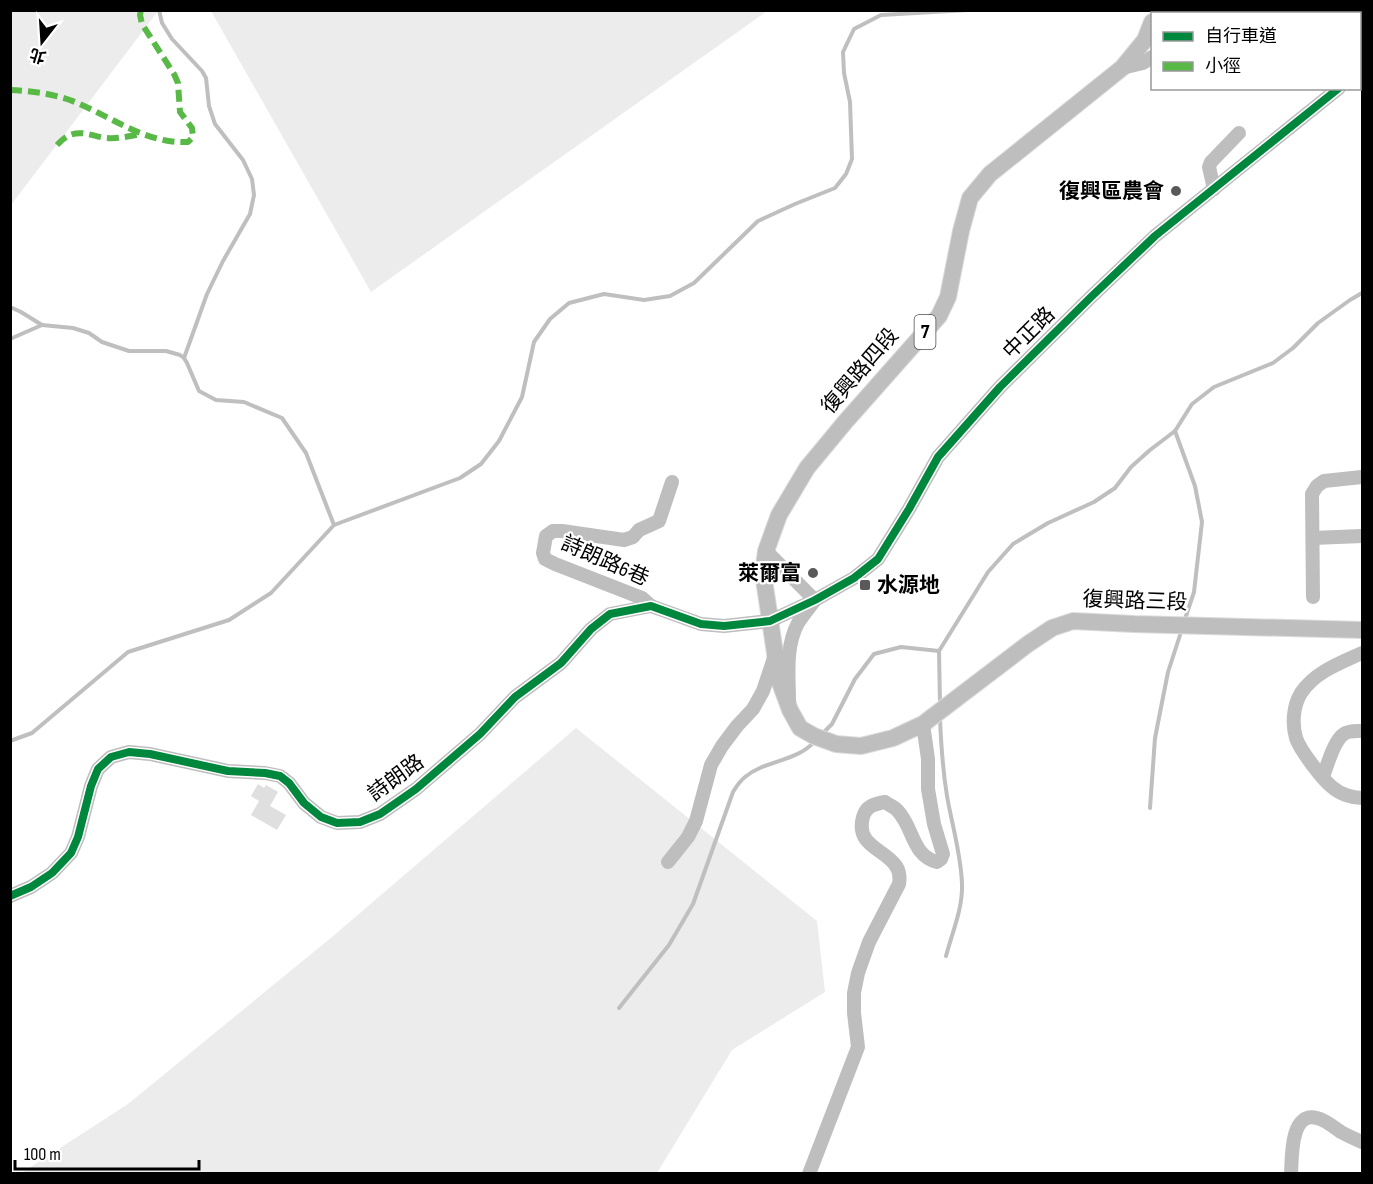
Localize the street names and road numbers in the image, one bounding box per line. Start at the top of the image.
street label: 中正路 [998,302,1060,364]
road number: 7 [914,315,936,349]
street label: 復興路四段 [816,323,904,419]
street label: 詩朗路6巷 [557,531,653,591]
street label: 復興路三段 [1082,587,1188,615]
street label: 詩朗路 [363,749,429,807]

